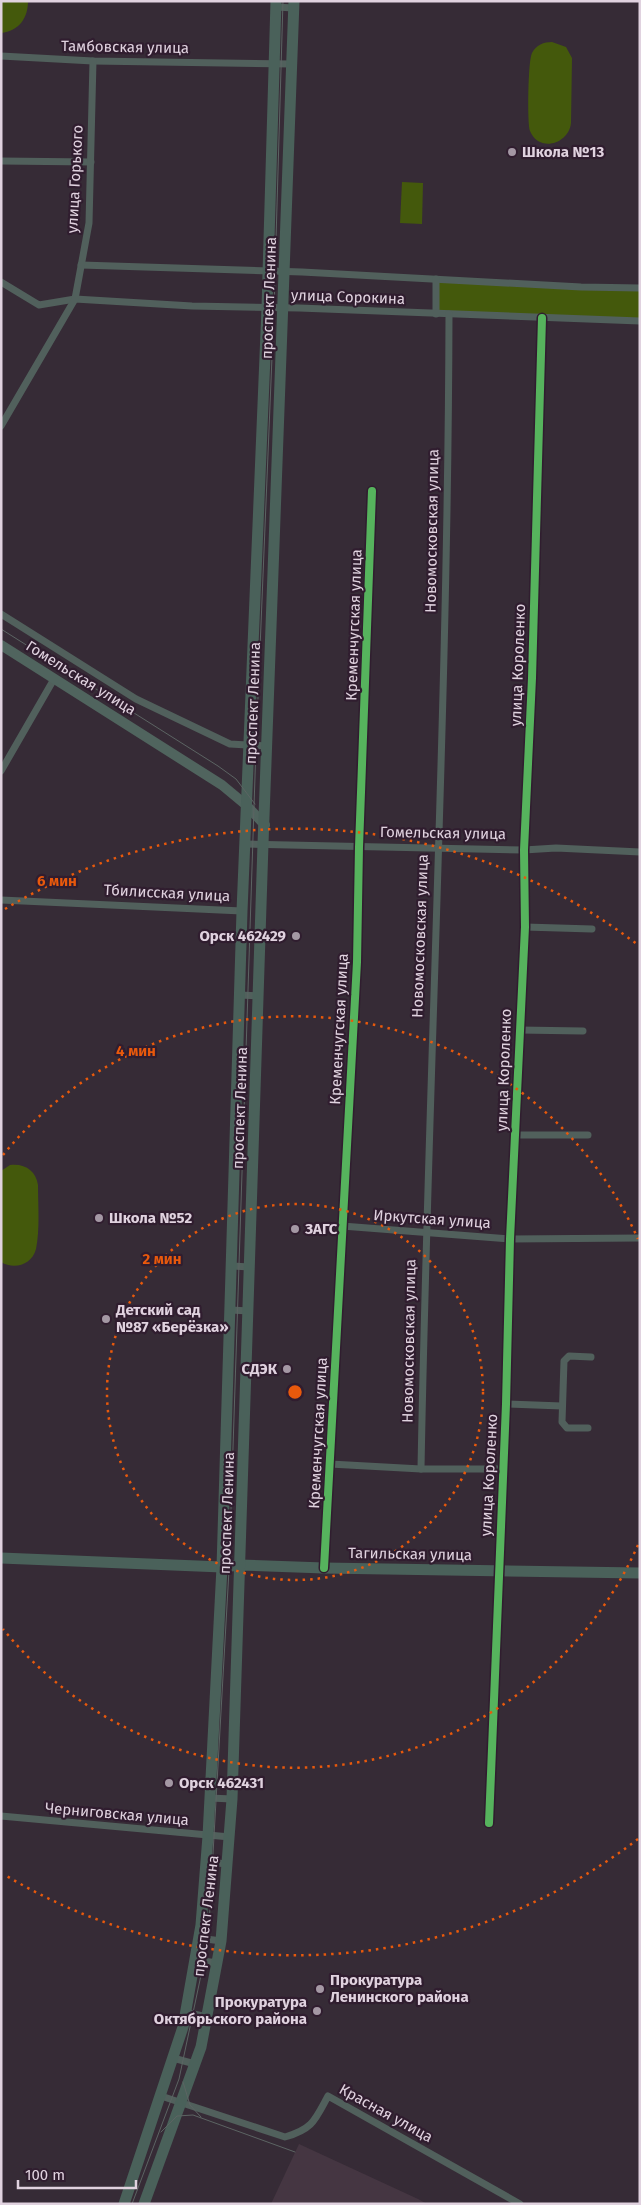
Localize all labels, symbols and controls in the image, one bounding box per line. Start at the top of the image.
street label: Тамбовская улица [61,37,189,57]
street label: улица Горького [63,124,87,234]
place label: Школа №13 [522,143,605,161]
marker: Школа №13 [506,146,518,158]
street label: проспект Ленина [258,237,280,359]
street label: улица Сорокина [291,286,405,308]
street label: Новомосковская улица [422,449,442,613]
street label: Кременчугская улица [342,549,366,701]
street label: улица Короленко [507,603,529,727]
street label: Гомельская улица [23,637,139,719]
street label: проспект Ленина [242,642,264,764]
street label: Гомельская улица [380,823,506,843]
street label: Новомосковская улица [408,854,432,1018]
text: 6 мин [37,872,77,890]
street label: Тбилисская улица [103,881,231,905]
place label: Орск 462429 [199,927,286,945]
marker: Орск 462429 [290,930,302,942]
street label: Кременчугская улица [326,953,352,1105]
street label: улица Короленко [493,1008,515,1132]
text: 4 мин [116,1042,156,1060]
street label: проспект Ленина [229,1047,251,1169]
street label: Иркутская улица [373,1206,491,1232]
place label: Школа №52 [109,1209,192,1227]
marker: Школа №52 [93,1212,105,1224]
place label: ЗАГС [304,1220,338,1238]
marker: ЗАГС [289,1223,301,1235]
text: 2 мин [142,1250,182,1268]
street label: Новомосковская улица [399,1259,419,1423]
place label: Детский сад №87 «Берёзка» [115,1301,229,1336]
marker: Детский сад №87 «Берёзка» [100,1313,112,1325]
street label: Кременчугская улица [305,1357,331,1509]
place label: СДЭК [241,1360,278,1378]
marker: СДЭК [281,1363,293,1375]
centre of rings [286,1383,304,1401]
street label: улица Короленко [477,1413,501,1537]
street label: проспект Ленина [216,1452,238,1574]
street label: Тагильская улица [348,1544,472,1564]
place label: Орск 462431 [179,1774,264,1792]
marker: Орск 462431 [163,1777,175,1789]
street label: Черниговская улица [44,1799,190,1829]
street label: проспект Ленина [190,1854,222,1978]
place label: Прокуратура Ленинского района [330,1971,469,2006]
marker: Прокуратура Ленинского района [314,1983,326,1995]
place label: Прокуратура Октябрьского района [154,1993,307,2028]
marker: Прокуратура Октябрьского района [311,2005,323,2017]
street label: Красная улица [336,2080,436,2146]
scale bar [18,2158,135,2190]
text: 100 m [25,2166,65,2184]

